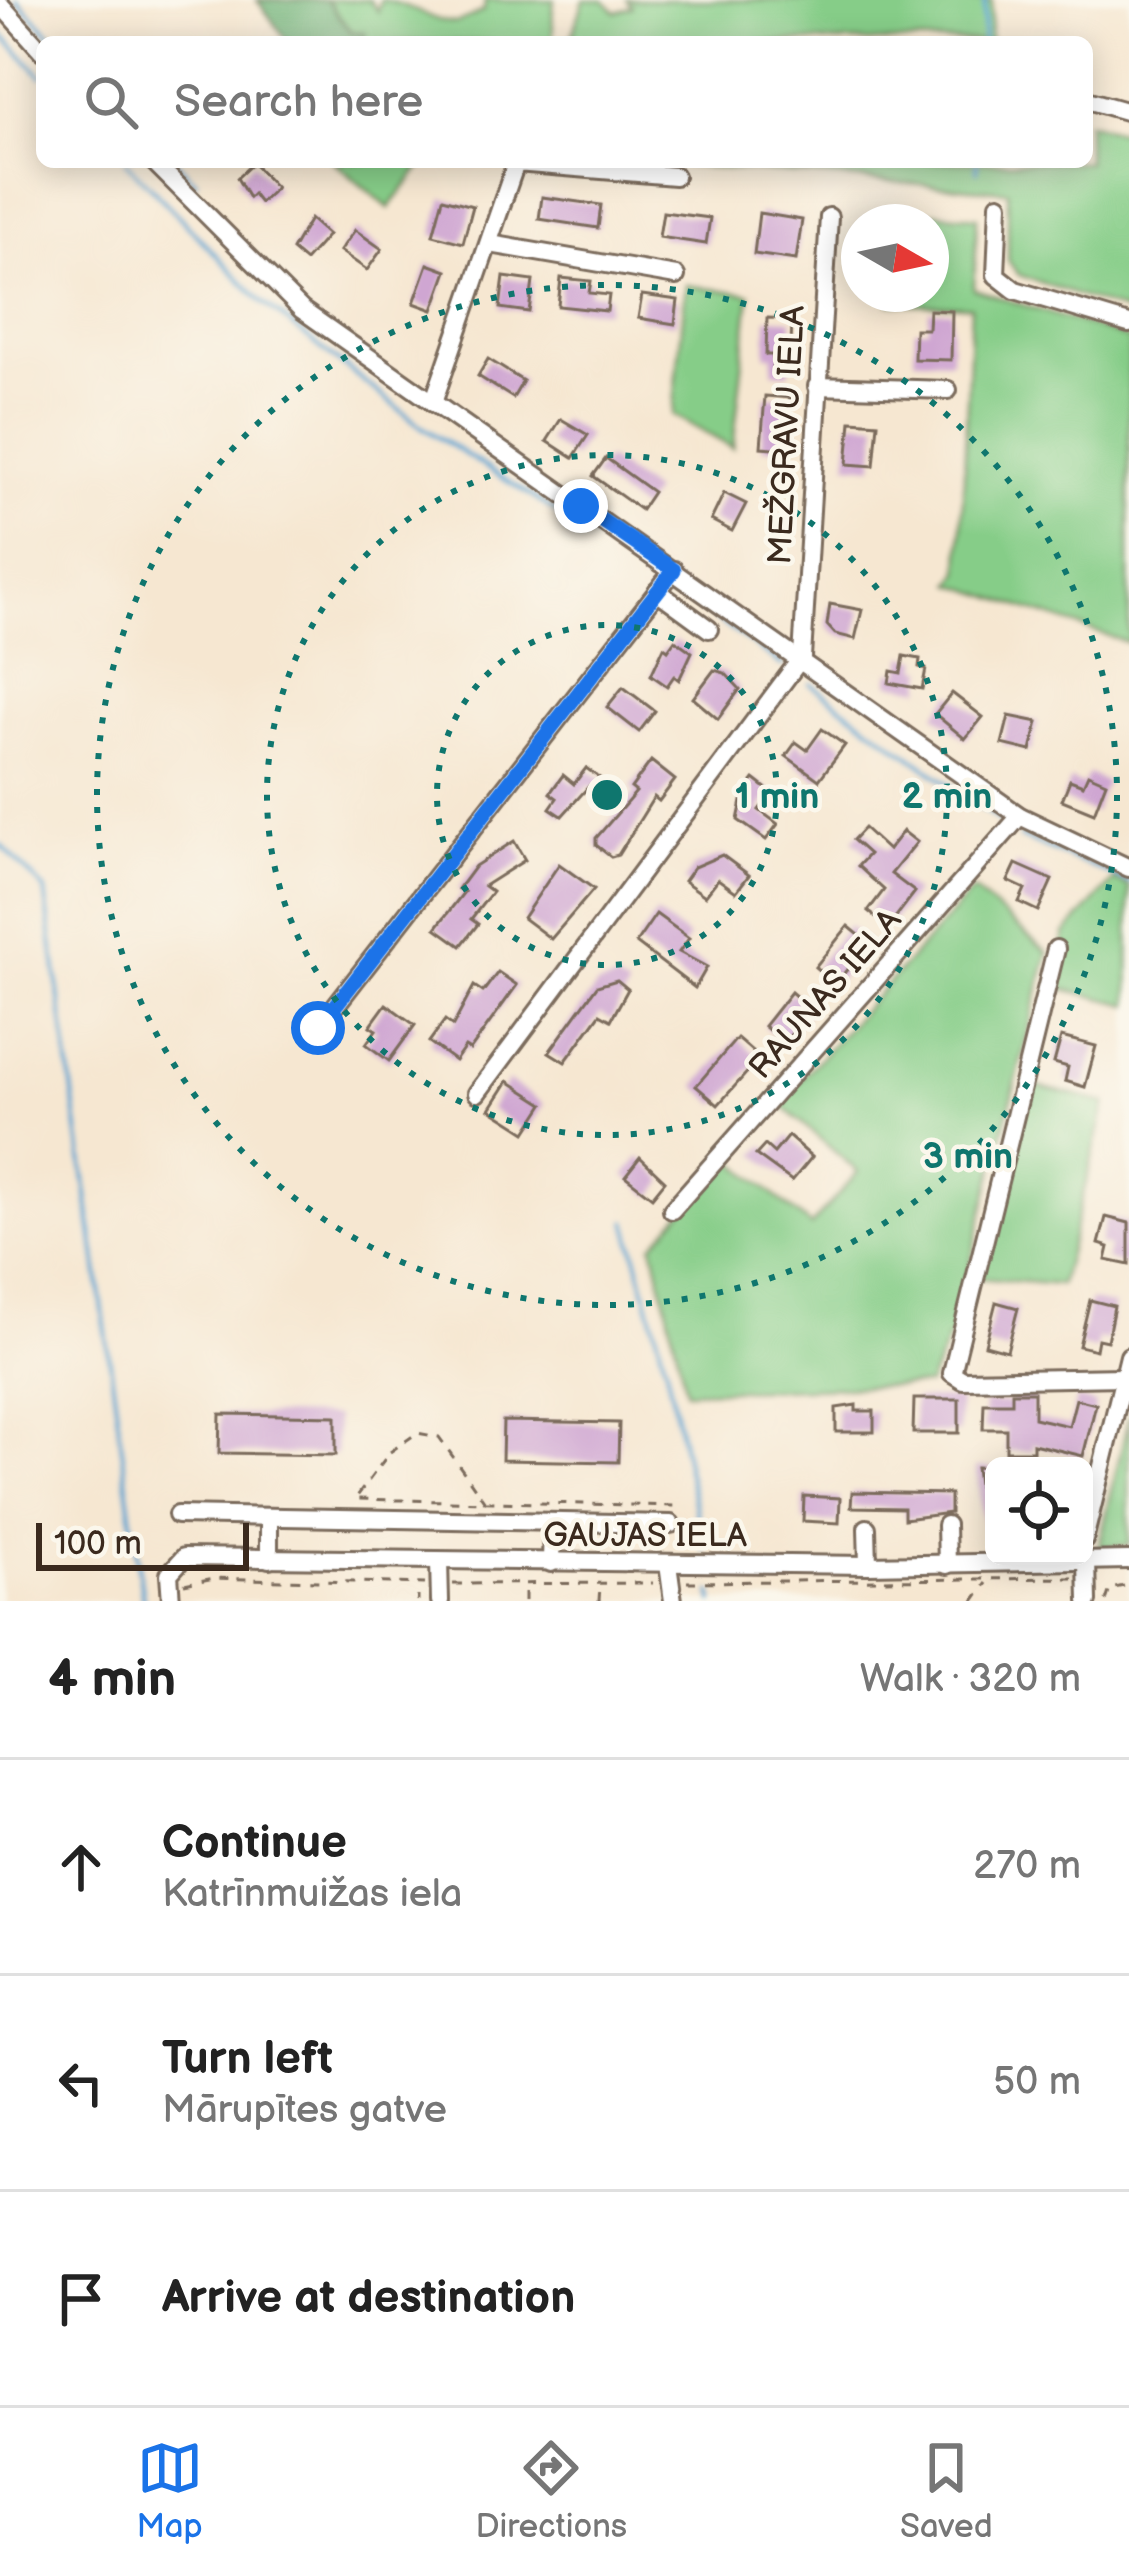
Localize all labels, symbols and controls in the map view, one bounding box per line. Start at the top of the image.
search box [36,36,1093,168]
icon: search [78,69,144,135]
text: Search here [174,75,423,130]
north arrow [841,204,949,312]
street label: MEŽGRAVU IELA [758,304,814,566]
route end [554,479,608,533]
centre of rings [586,774,628,816]
text: 1 min [735,776,819,819]
text: 2 min [902,776,992,819]
street label: RAUNAS IELA [741,901,911,1087]
route start [291,1001,345,1055]
text: 3 min [923,1136,1013,1179]
map controls [985,1457,1093,1565]
button: locate [985,1457,1093,1565]
street label: GAUJAS IELA [543,1516,748,1556]
scale bar [36,1517,249,1570]
text: 100 m [54,1524,142,1564]
text: 4 min [48,1649,176,1710]
text: Walk · 320 m [860,1656,1081,1703]
text: Continue [162,1816,347,1871]
icon: ahead [48,1834,114,1900]
text: 270 m [973,1843,1081,1890]
text: Katrīnmuižas iela [162,1871,462,1918]
text: Turn left [162,2032,333,2087]
icon: left [48,2050,114,2116]
text: 50 m [993,2059,1081,2106]
text: Mārupītes gatve [162,2087,447,2134]
icon: arrive [48,2266,114,2332]
text: Arrive at destination [162,2271,575,2326]
tab: Map [136,2435,203,2547]
tab: Directions [475,2435,627,2547]
tab: Saved [900,2435,993,2547]

